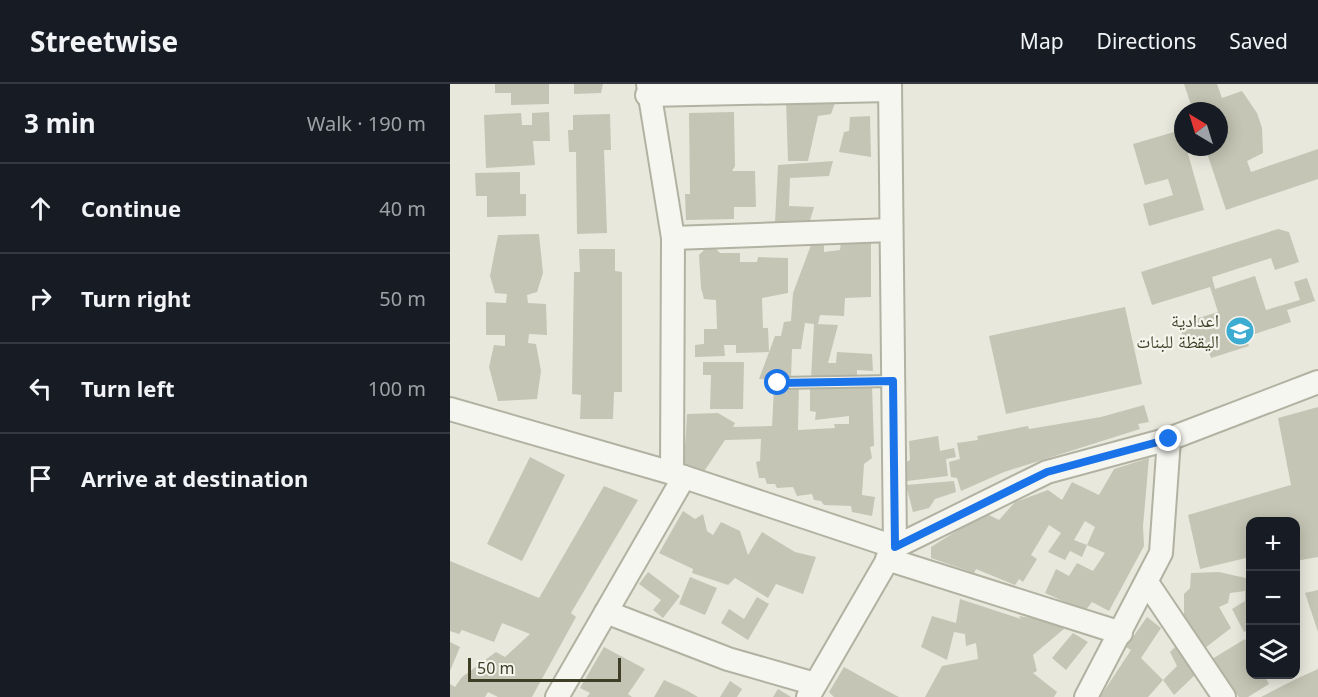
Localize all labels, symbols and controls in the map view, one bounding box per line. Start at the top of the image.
text: Streetwise [30,22,178,60]
text: Map [1020,27,1064,55]
text: Directions [1097,27,1196,55]
text: Saved [1229,27,1288,55]
north arrow [1174,102,1228,156]
text: 3 min [24,105,96,141]
text: Walk · 190 m [307,110,426,137]
icon: ahead [24,192,57,225]
text: Continue [81,193,181,223]
text: 40 m [379,195,426,222]
icon: right [24,282,57,315]
text: Turn right [81,283,191,313]
text: 50 m [379,285,426,312]
place label: اعدادية اليقظة للبنات [1136,308,1219,353]
school or university icon: اعدادية اليقظة للبنات [1224,315,1256,347]
route start [764,369,790,395]
icon: left [24,372,57,405]
text: Turn left [81,373,175,403]
text: 100 m [368,375,426,402]
route end [1155,425,1181,451]
icon: arrive [24,462,57,495]
text: Arrive at destination [81,463,308,493]
map controls [1246,517,1300,679]
button: + [1246,517,1300,571]
button: − [1246,571,1300,625]
button: layers [1246,625,1300,679]
scale bar [468,655,621,682]
text: 50 m [477,657,514,679]

